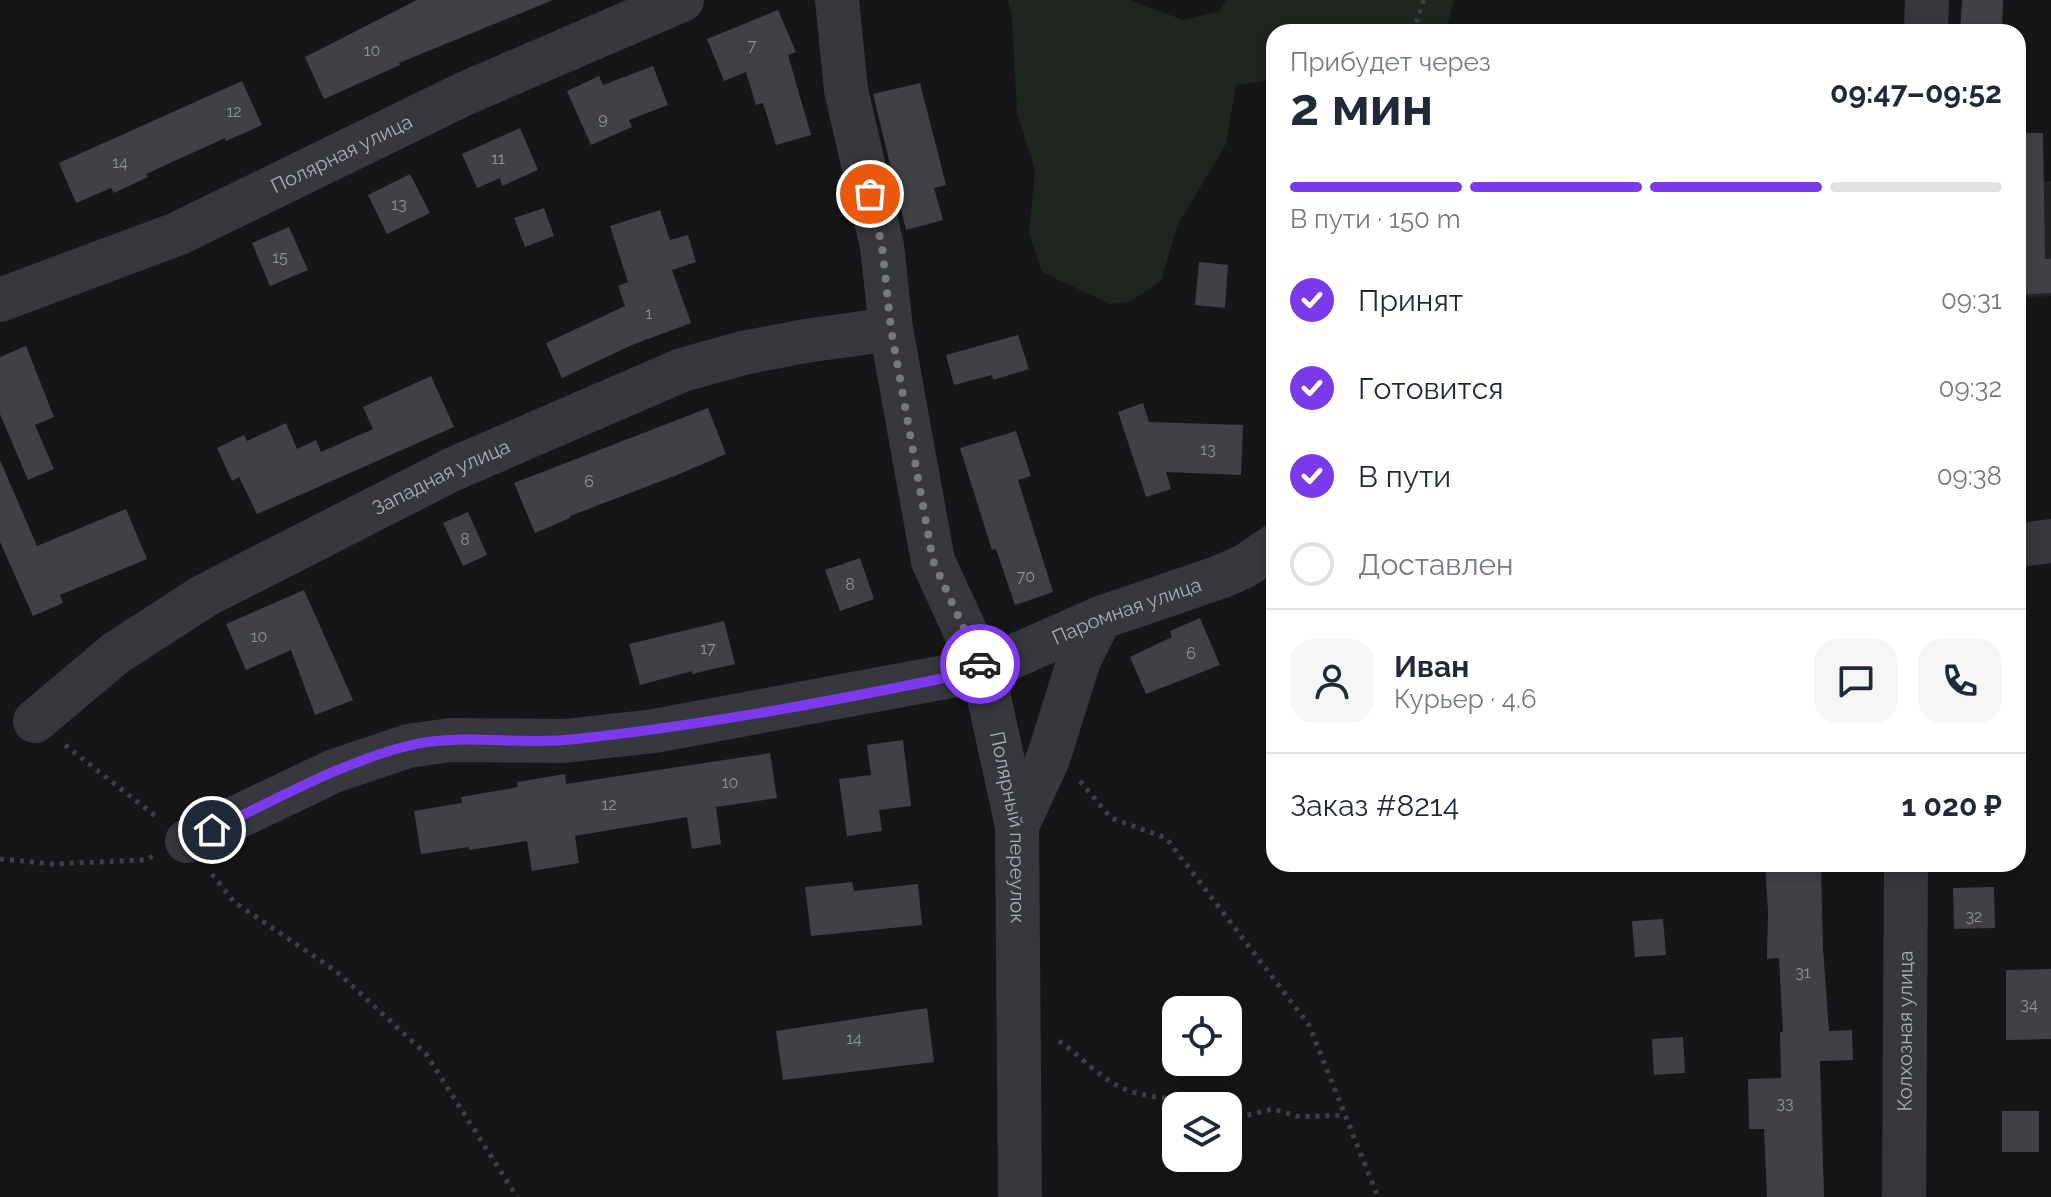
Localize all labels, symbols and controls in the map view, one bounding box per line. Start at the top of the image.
house number: 7 [748,36,757,55]
house number: 10 [364,41,380,60]
text: Прибудет через [1290,47,1491,77]
text: 09:47–09:52 [1830,75,2002,110]
text: 2 мин [1290,76,1433,137]
house number: 12 [226,102,242,121]
street label: Полярная улица [267,109,416,198]
house number: 9 [598,109,608,128]
house number: 11 [491,149,505,168]
house number: 14 [112,153,128,172]
pin [836,160,904,228]
icon: bag [848,172,892,216]
house number: 13 [391,195,407,214]
text: В пути · 150 m [1290,204,1461,234]
house number: 15 [272,248,288,267]
icon: check [1290,278,1334,322]
text: Принят [1358,283,1463,318]
text: 09:31 [1941,285,2002,315]
house number: 1 [646,304,653,323]
icon: check [1290,366,1334,410]
text: Готовится [1358,371,1504,406]
text: 09:32 [1939,373,2002,403]
street label: Западная улица [368,434,514,520]
house number: 13 [1200,440,1216,459]
icon: check [1290,454,1334,498]
text: В пути [1358,459,1451,494]
text: 09:38 [1937,461,2002,491]
house number: 6 [584,472,594,491]
house number: 8 [460,530,470,549]
text: Доставлен [1358,547,1514,582]
house number: 70 [1017,567,1035,586]
street label: Паромная улица [1048,572,1204,650]
house number: 8 [845,575,855,594]
courier [940,624,1020,704]
house number: 10 [251,627,267,646]
house number: 17 [700,639,716,658]
button: person [1290,639,1374,723]
button: chat [1814,639,1898,723]
button: phone [1918,639,2002,723]
icon: car [958,642,1002,686]
house number: 6 [1186,644,1196,663]
text: Иван [1394,649,1469,684]
text: Курьер · 4.6 [1394,684,1537,714]
street label: Полярный переулок [985,729,1030,924]
house number: 10 [722,773,738,792]
text: Заказ #8214 [1290,788,1459,823]
text: 1 020 ₽ [1902,788,2002,823]
house number: 12 [601,795,617,814]
pin [178,796,246,864]
icon: home [190,808,234,852]
house number: 32 [1966,907,1982,926]
street label: Колхозная улица [1893,951,1917,1111]
house number: 31 [1795,963,1811,982]
house number: 34 [2020,995,2038,1014]
map controls [1162,996,1242,1172]
button: locate [1162,996,1242,1076]
house number: 14 [846,1029,862,1048]
button: layers [1162,1092,1242,1172]
house number: 33 [1776,1094,1794,1113]

